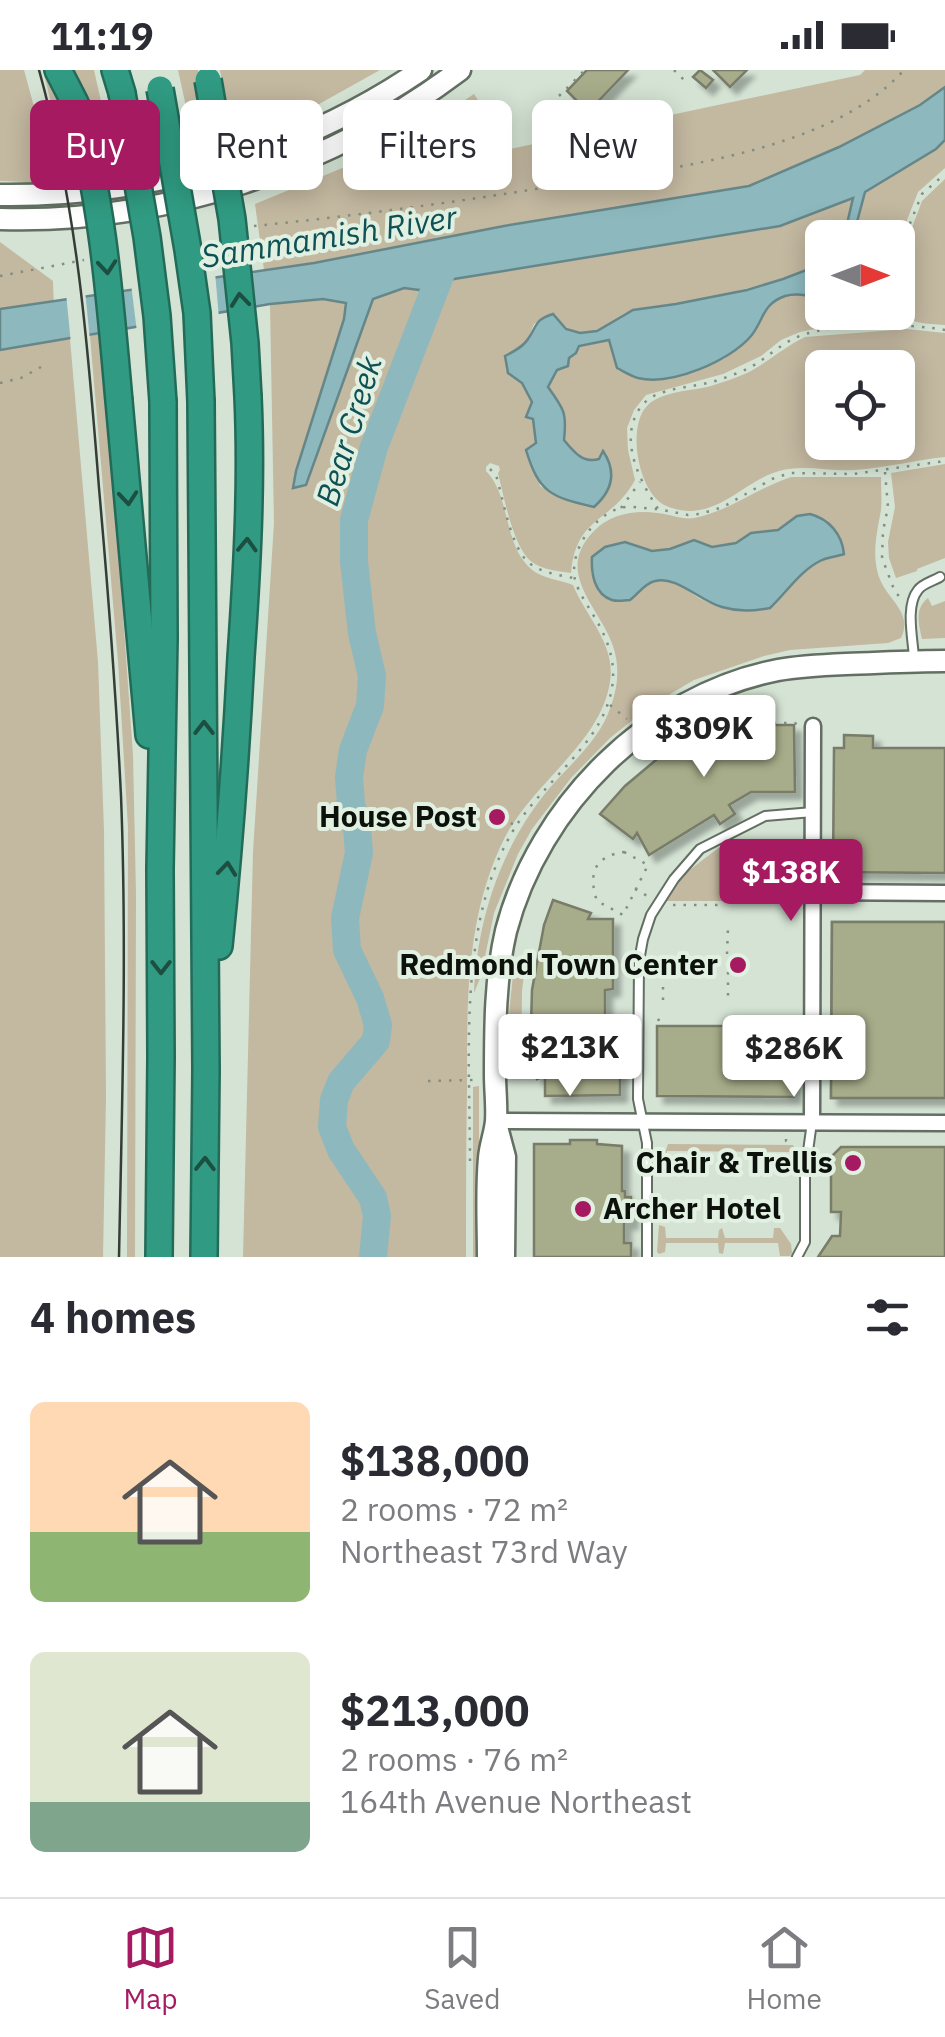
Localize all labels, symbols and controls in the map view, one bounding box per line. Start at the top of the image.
text: 11:19 [50,11,154,60]
chip: Buy [30,100,160,190]
chip: Rent [180,100,323,190]
chip: Filters [343,100,512,190]
chip: New [532,100,673,190]
water label: Sammamish River [198,195,461,277]
north arrow [805,220,915,330]
map controls [805,220,915,460]
one-way arrow [96,260,117,276]
one-way arrow [230,291,252,307]
water label: Bear Creek [305,350,391,511]
button: locate [805,350,915,460]
one-way arrow [116,491,138,507]
one-way arrow [237,536,258,552]
pin: $309K [634,695,774,780]
text: $309K [654,706,754,748]
one-way arrow [193,719,215,734]
place label: House Post [319,796,477,835]
marker: House Post [486,806,508,828]
pin: $138K [721,839,861,924]
text: $138K [741,850,841,892]
one-way arrow [216,860,237,876]
place label: Redmond Town Center [399,944,718,983]
marker: Redmond Town Center [727,954,749,976]
one-way arrow [150,960,172,975]
pin: $213K [500,1014,640,1099]
pin: $286K [724,1015,864,1100]
text: $213K [520,1025,620,1067]
text: $286K [744,1026,844,1068]
place label: Chair & Trellis [635,1142,833,1181]
marker: Chair & Trellis [842,1152,864,1174]
one-way arrow [194,1155,216,1170]
place label: Archer Hotel [603,1188,781,1227]
marker: Archer Hotel [572,1198,594,1220]
text: 4 homes [30,1290,196,1345]
icon: filters [860,1290,915,1345]
text: $138,000 [340,1433,529,1488]
icon: home [110,1442,230,1562]
text: 2 rooms · 72 m² [340,1488,568,1530]
text: Northeast 73rd Way [340,1530,628,1572]
text: $213,000 [340,1683,529,1738]
icon: home [110,1692,230,1812]
text: 2 rooms · 76 m² [340,1738,568,1780]
text: 164th Avenue Northeast [340,1780,692,1822]
tab: Map [123,1920,178,2017]
tab: Saved [424,1920,500,2017]
tab: Home [747,1920,822,2017]

